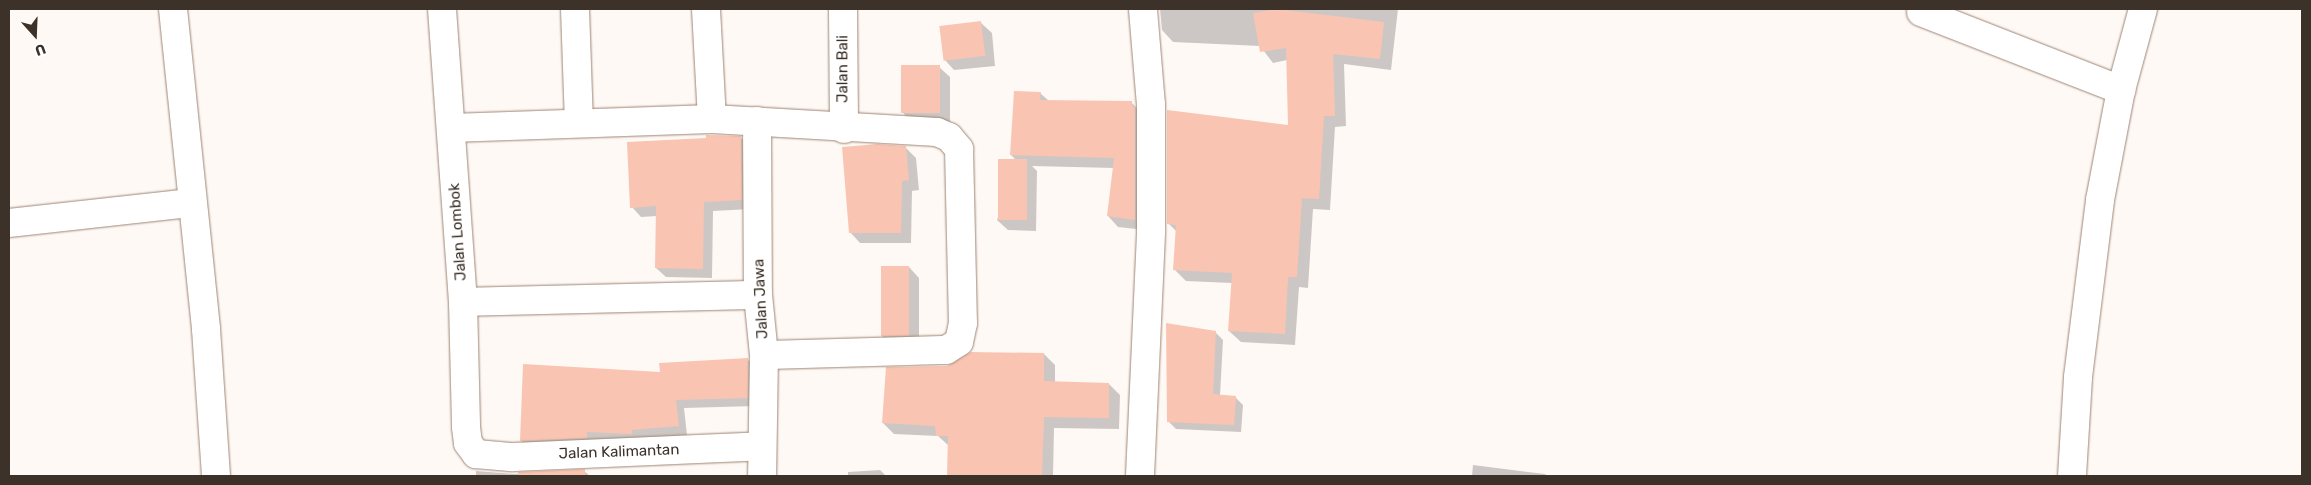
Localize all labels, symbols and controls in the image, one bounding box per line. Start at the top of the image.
north arrow [10,10,60,60]
street label: Jalan Bali [834,35,852,103]
text: U [33,40,48,59]
street label: Jalan Lombok [446,183,470,281]
street label: Jalan Jawa [750,258,772,340]
street label: Jalan Kalimantan [558,441,680,463]

